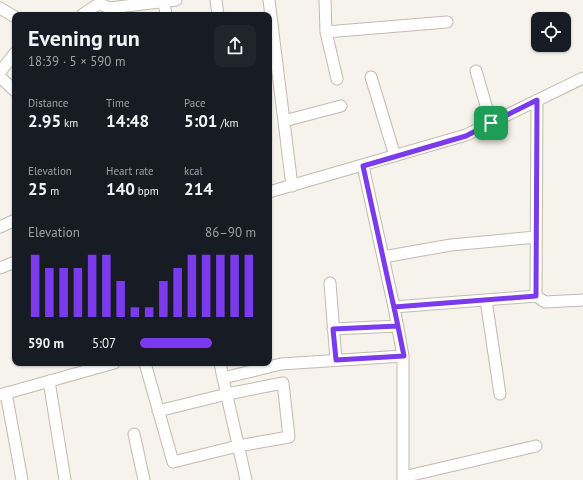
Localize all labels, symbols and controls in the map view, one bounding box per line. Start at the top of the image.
map controls [531,12,571,52]
button: locate [531,12,571,52]
text: Evening run [28,24,140,52]
button: share [214,25,256,67]
text: 18:39 · 5 × 590 m [28,53,125,70]
text: Distance [28,96,68,110]
text: Time [106,96,130,110]
text: Pace [184,96,206,110]
pin [474,106,508,140]
text: 2.95 [28,110,61,132]
text: 14:48 [106,110,149,132]
text: 5:01 [184,110,218,132]
icon: arrive [480,112,502,134]
text: km [61,116,78,130]
text: /km [218,116,239,130]
text: Elevation [28,164,72,178]
text: Heart rate [106,164,154,178]
text: kcal [184,164,203,178]
text: 25 [28,178,47,200]
text: 140 [106,178,135,200]
text: 214 [184,178,213,200]
text: m [47,184,59,198]
text: bpm [135,184,159,198]
text: Elevation [28,224,80,241]
text: 86–90 m [205,224,256,241]
text: 590 m [28,335,64,352]
text: 5:07 [92,335,116,352]

